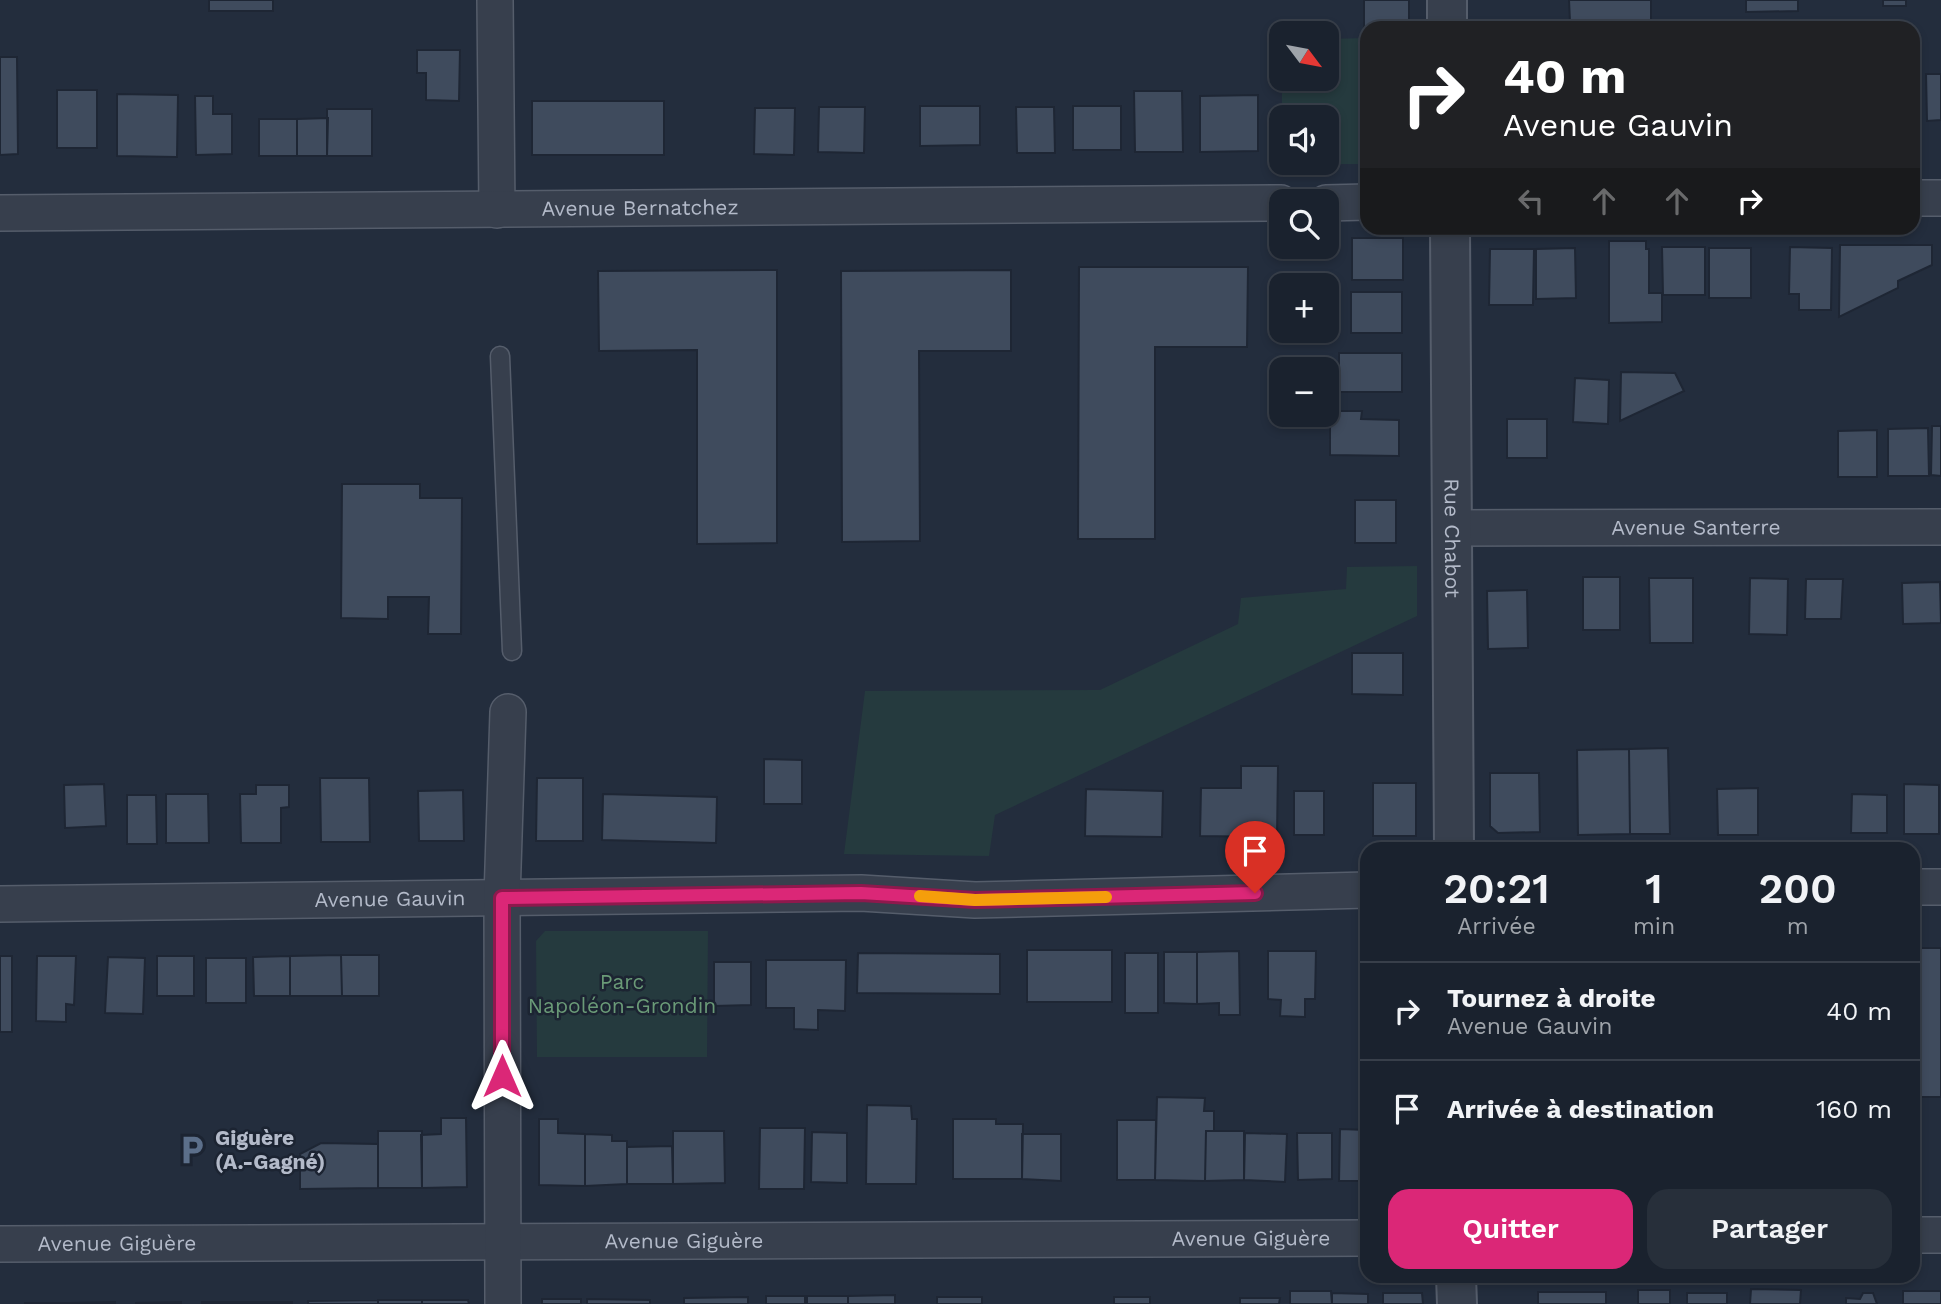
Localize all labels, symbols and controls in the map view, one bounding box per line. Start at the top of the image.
north arrow [1269,21,1339,91]
map controls [1269,21,1339,427]
text: 40 m [1503,47,1626,105]
icon: right [1388,49,1479,140]
button: sound [1269,105,1339,175]
text: Avenue Gauvin [1503,106,1733,144]
icon: left [1512,182,1550,220]
icon: ahead [1585,182,1623,220]
icon: ahead [1658,182,1696,220]
icon: right [1731,182,1769,220]
button: search [1269,189,1339,259]
street label: Avenue Bernatchez [541,194,739,221]
button: + [1269,273,1339,343]
button: − [1269,357,1339,427]
street label: Rue Chabot [1440,478,1465,598]
street label: Avenue Santerre [1611,514,1781,540]
pin [1225,821,1285,893]
icon: arrive [1236,832,1274,870]
text: 20:21 [1443,864,1550,913]
text: 1 [1645,864,1663,913]
text: 200 [1758,864,1837,913]
street label: Avenue Gauvin [314,885,466,912]
text: Arrivée [1457,913,1536,940]
text: min [1633,913,1675,940]
text: m [1787,913,1809,940]
park label: Parc Napoléon-Grondin [528,969,716,1018]
text: Tournez à droite [1447,983,1656,1013]
icon: right [1388,992,1426,1030]
text: 40 m [1826,996,1892,1026]
text: Avenue Gauvin [1447,1013,1612,1040]
position arrow [465,1039,539,1113]
icon: arrive [1388,1090,1426,1128]
text: Arrivée à destination [1447,1094,1714,1124]
text: 160 m [1816,1094,1892,1124]
place label: Giguère (A.-Gagné) [215,1125,325,1174]
parking icon: Giguère (A.-Gagné) [175,1133,209,1167]
button: Quitter [1388,1189,1633,1269]
button: Partager [1647,1189,1892,1269]
street label: Avenue Giguère [1171,1225,1331,1251]
street label: Avenue Giguère [604,1228,764,1253]
street label: Avenue Giguère [37,1230,197,1256]

